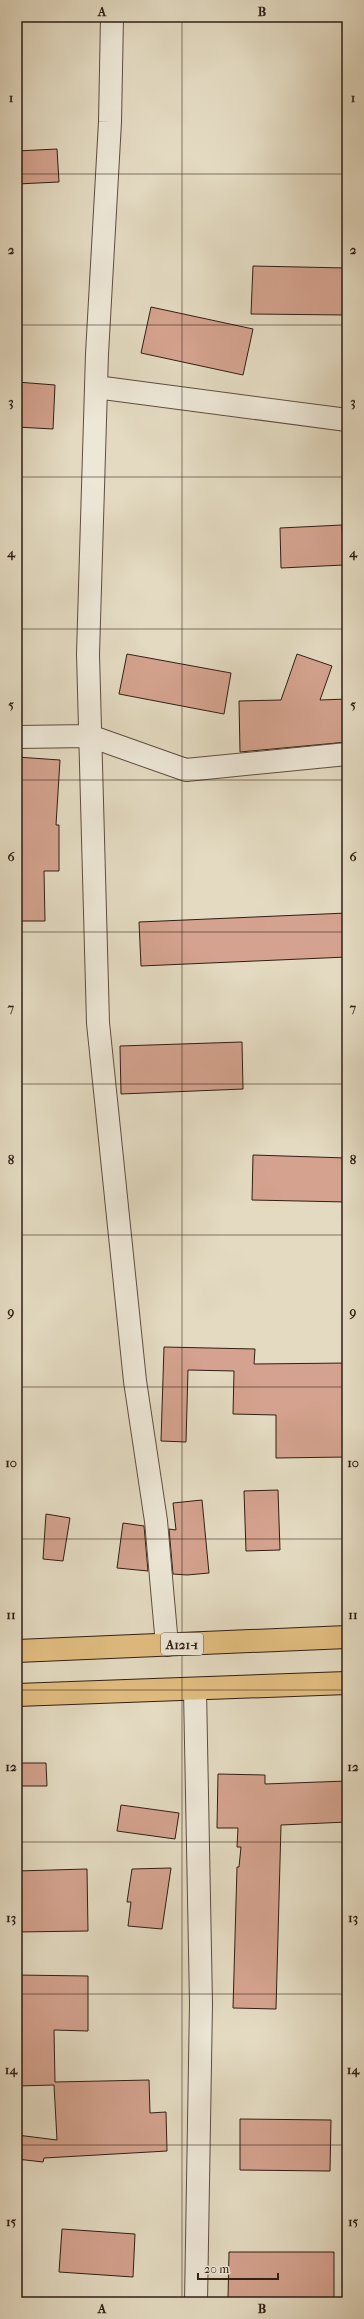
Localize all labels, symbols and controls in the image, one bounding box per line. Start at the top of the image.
text: A [97,4,107,19]
text: B [258,4,267,19]
text: 1 [9,90,14,105]
text: 1 [351,90,356,105]
text: 2 [8,242,15,257]
text: 2 [350,242,357,257]
text: 3 [8,394,14,410]
text: 3 [350,394,356,410]
text: 4 [6,545,16,561]
text: 4 [348,545,358,561]
text: 5 [8,697,14,712]
text: 5 [350,697,356,712]
text: 6 [7,849,15,864]
text: 6 [349,849,357,864]
text: 7 [7,1000,15,1015]
text: 7 [349,1000,357,1015]
text: 8 [8,1152,15,1167]
text: 8 [350,1152,357,1167]
text: 9 [7,1304,15,1320]
text: 9 [349,1304,357,1320]
text: 10 [5,1455,17,1470]
text: 10 [347,1455,359,1470]
text: 11 [6,1607,16,1622]
text: 11 [348,1607,358,1622]
road number: A121-1 [161,1633,203,1655]
text: 12 [5,1759,17,1774]
text: 12 [347,1759,359,1774]
text: 13 [6,1910,16,1926]
text: 13 [348,1910,358,1926]
text: 14 [5,2062,18,2078]
text: 14 [347,2062,360,2078]
text: 15 [6,2214,16,2229]
text: 15 [348,2214,358,2229]
scale bar [198,2255,278,2281]
text: 20 m [204,2262,229,2276]
text: A [97,2301,107,2316]
text: B [258,2301,267,2316]

